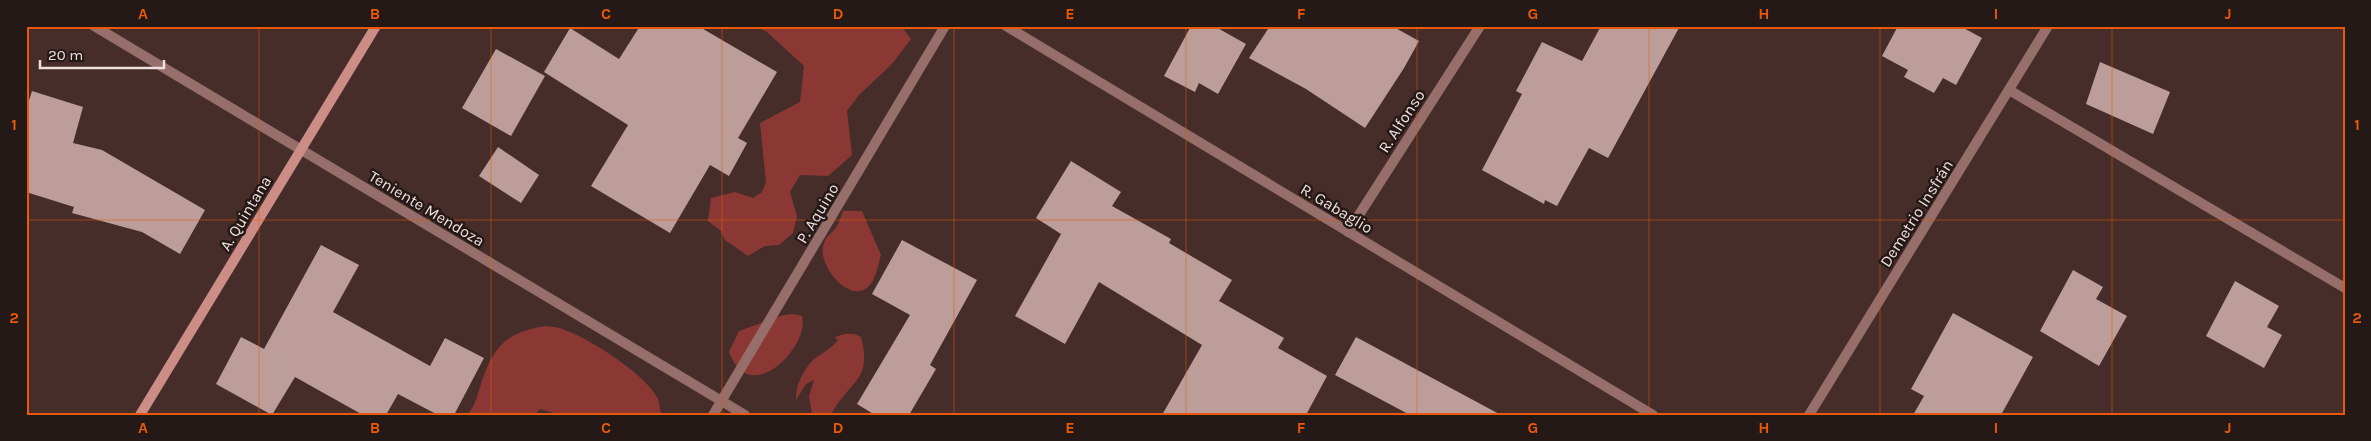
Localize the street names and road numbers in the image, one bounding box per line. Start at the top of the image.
street label: R. Alfonso [1374,86,1429,156]
street label: Demetrio Insfrán [1876,156,1957,270]
street label: Teniente Mendoza [366,166,488,250]
street label: A. Quintana [216,173,275,254]
street label: R. Gabaglio [1297,179,1376,237]
street label: P. Aquino [792,180,843,247]

